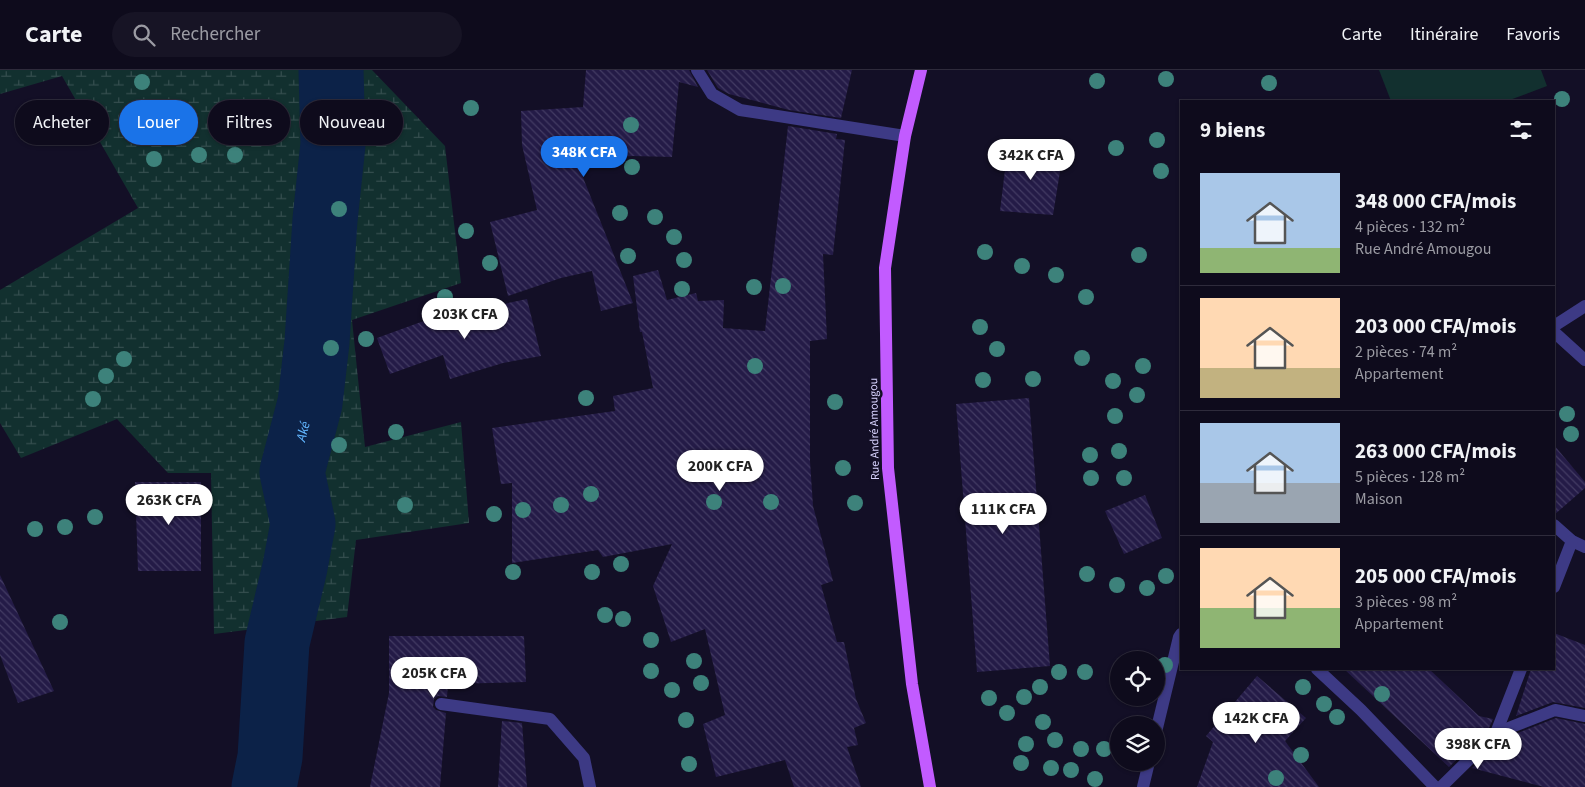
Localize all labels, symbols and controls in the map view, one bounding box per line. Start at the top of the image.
search box [112,12,462,57]
text: Carte [25,17,82,52]
icon: search [130,21,158,49]
text: Rechercher [170,21,260,48]
text: Carte [1342,22,1382,47]
text: Itinéraire [1410,22,1478,47]
text: Favoris [1506,22,1560,47]
chip: Acheter [15,100,109,145]
chip: Louer [119,100,198,145]
chip: Filtres [208,100,290,145]
chip: Nouveau [300,100,403,145]
text: 9 biens [1200,115,1265,145]
icon: filters [1507,116,1535,144]
pin: 348K CFA [532,136,636,178]
pin: 342K CFA [979,138,1083,181]
text: 348K CFA [552,141,616,163]
text: 342K CFA [999,144,1063,166]
text: 348 000 CFA/mois [1355,186,1516,216]
icon: home [1240,193,1300,253]
text: 4 pièces · 132 m² [1355,216,1465,238]
text: Rue André Amougou [1355,238,1491,260]
pin: 203K CFA [413,298,517,340]
text: 203K CFA [433,303,497,325]
text: 203 000 CFA/mois [1355,311,1516,341]
icon: home [1240,318,1300,378]
text: 2 pièces · 74 m² [1355,341,1457,363]
text: Appartement [1355,363,1443,385]
street label: Rue André Amougou [865,378,884,480]
water label: Aké [291,419,316,445]
text: 263 000 CFA/mois [1355,436,1516,466]
icon: home [1240,443,1300,503]
pin: 200K CFA [668,450,772,492]
text: 200K CFA [688,455,752,477]
text: 5 pièces · 128 m² [1355,466,1465,488]
pin: 263K CFA [117,484,221,526]
text: Maison [1355,488,1403,510]
text: 263K CFA [137,489,201,511]
pin: 111K CFA [951,492,1055,535]
text: 111K CFA [971,498,1035,520]
text: 205 000 CFA/mois [1355,561,1516,591]
icon: home [1240,568,1300,628]
text: 3 pièces · 98 m² [1355,591,1457,613]
text: Appartement [1355,613,1443,635]
map controls [1110,651,1165,771]
button: locate [1110,651,1165,706]
pin: 205K CFA [382,656,486,699]
text: 205K CFA [402,662,466,684]
pin: 142K CFA [1204,702,1308,744]
text: 142K CFA [1224,707,1288,729]
button: layers [1110,716,1165,771]
pin: 398K CFA [1426,728,1530,770]
text: 398K CFA [1446,733,1510,755]

